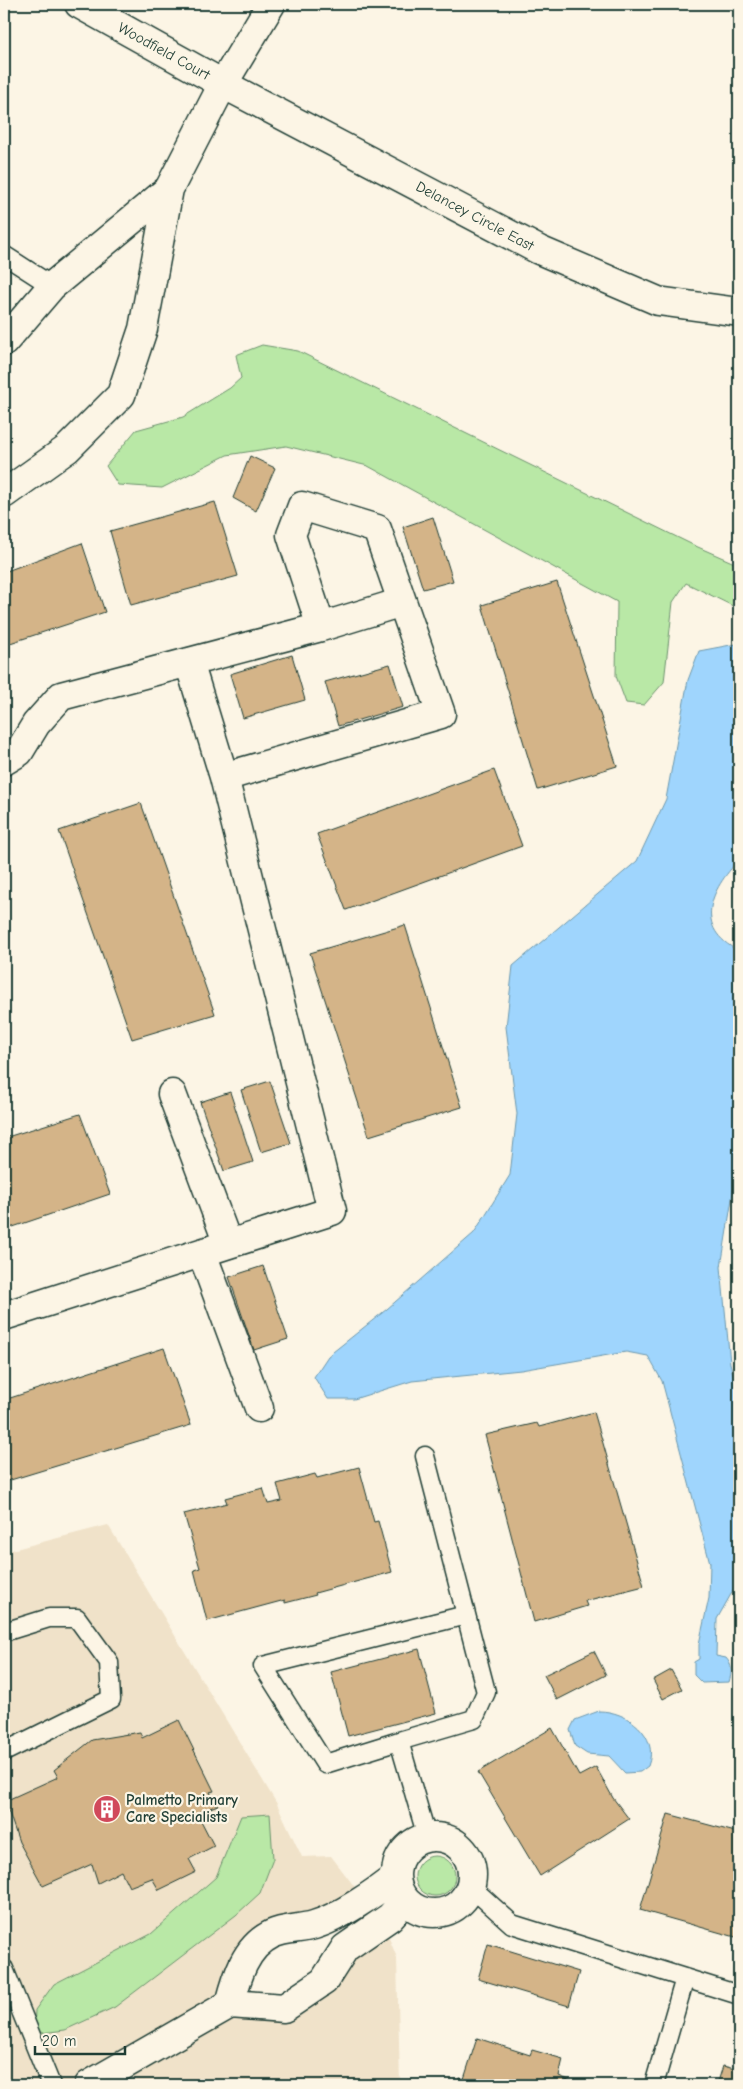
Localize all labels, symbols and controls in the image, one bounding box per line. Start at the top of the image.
street label: Woodfield Court [115,18,214,84]
street label: Delancey Circle East [413,177,538,255]
place label: Palmetto Primary Care Specialists [126,1791,238,1826]
building icon: Palmetto Primary Care Specialists [92,1794,122,1824]
scale bar [35,2024,125,2056]
text: 20 m [42,2032,76,2050]

